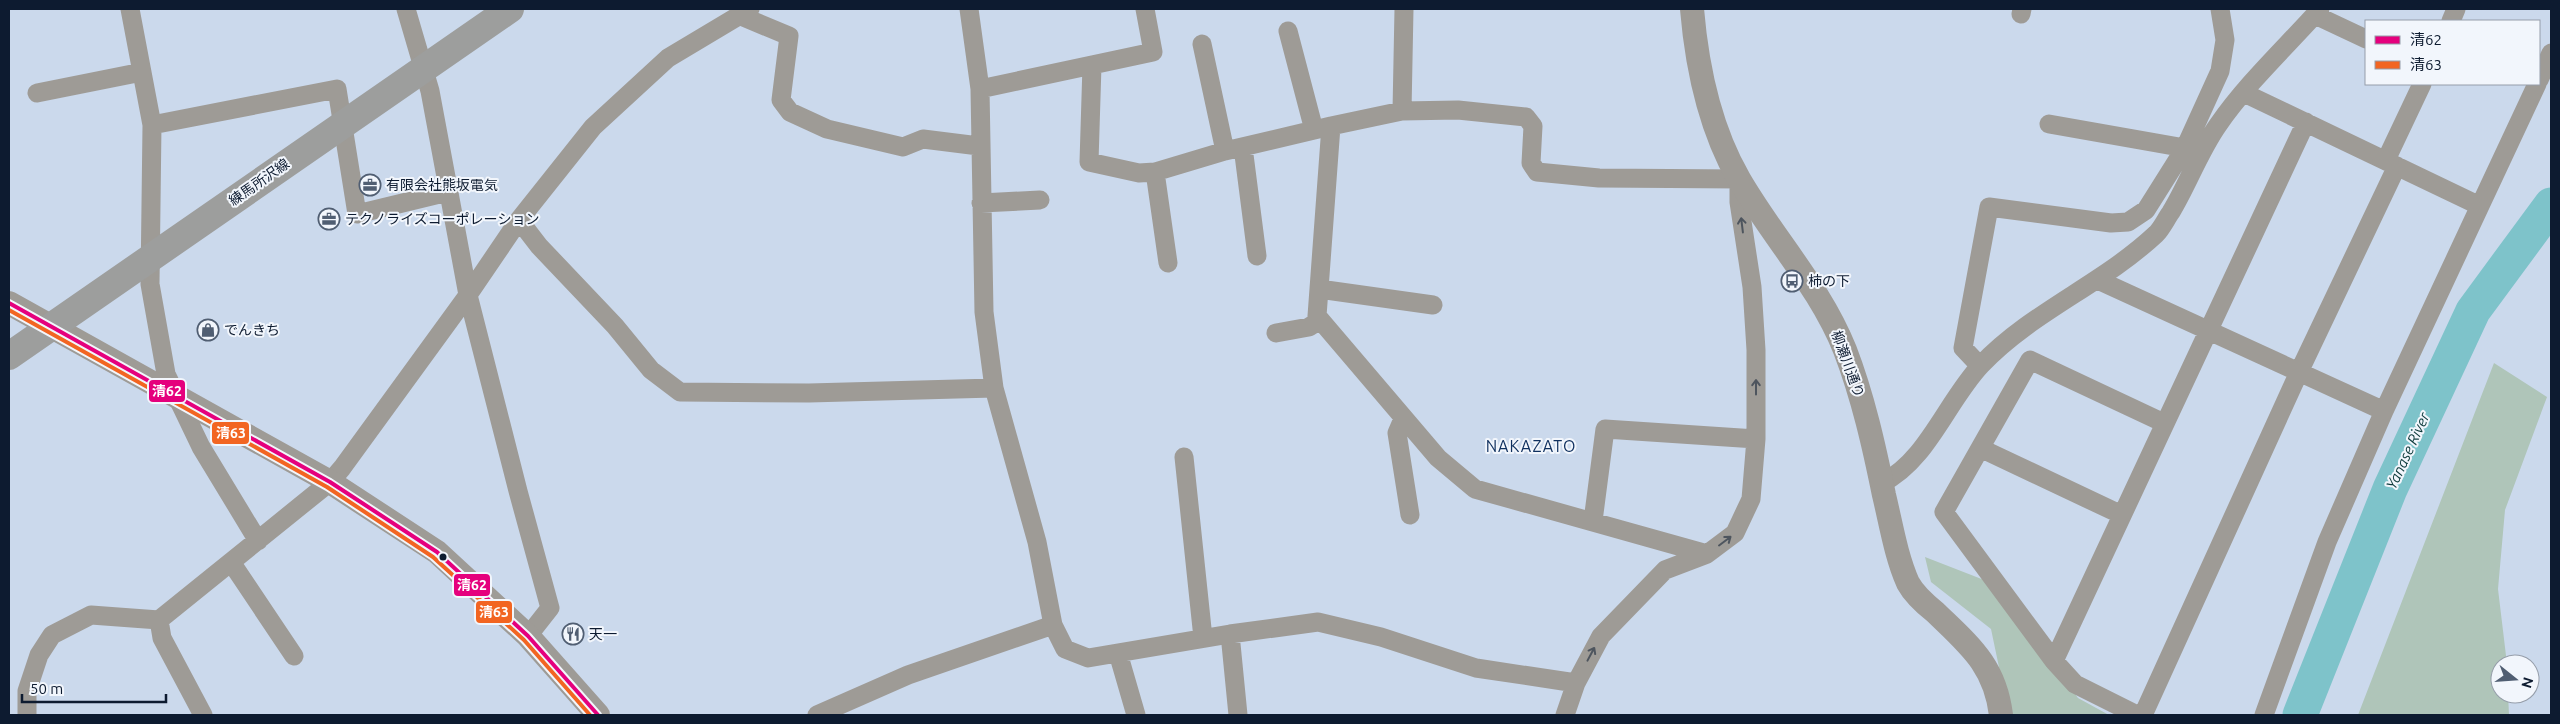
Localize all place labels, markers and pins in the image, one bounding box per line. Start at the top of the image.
office icon: 有限会社熊坂電気 [358,173,382,197]
place label: 有限会社熊坂電気 [386,177,498,193]
office icon: テクノライズコーポレーション [317,207,341,231]
place label: テクノライズコーポレーション [345,211,539,227]
bus stop icon: 柿の下 [1780,269,1804,293]
place label: 柿の下 [1808,273,1850,289]
shop icon: でんきち [196,318,220,342]
place label: でんきち [224,322,280,338]
unlabelled marker [438,552,448,562]
restaurant icon: 天一 [561,622,585,646]
place label: 天一 [589,626,617,642]

